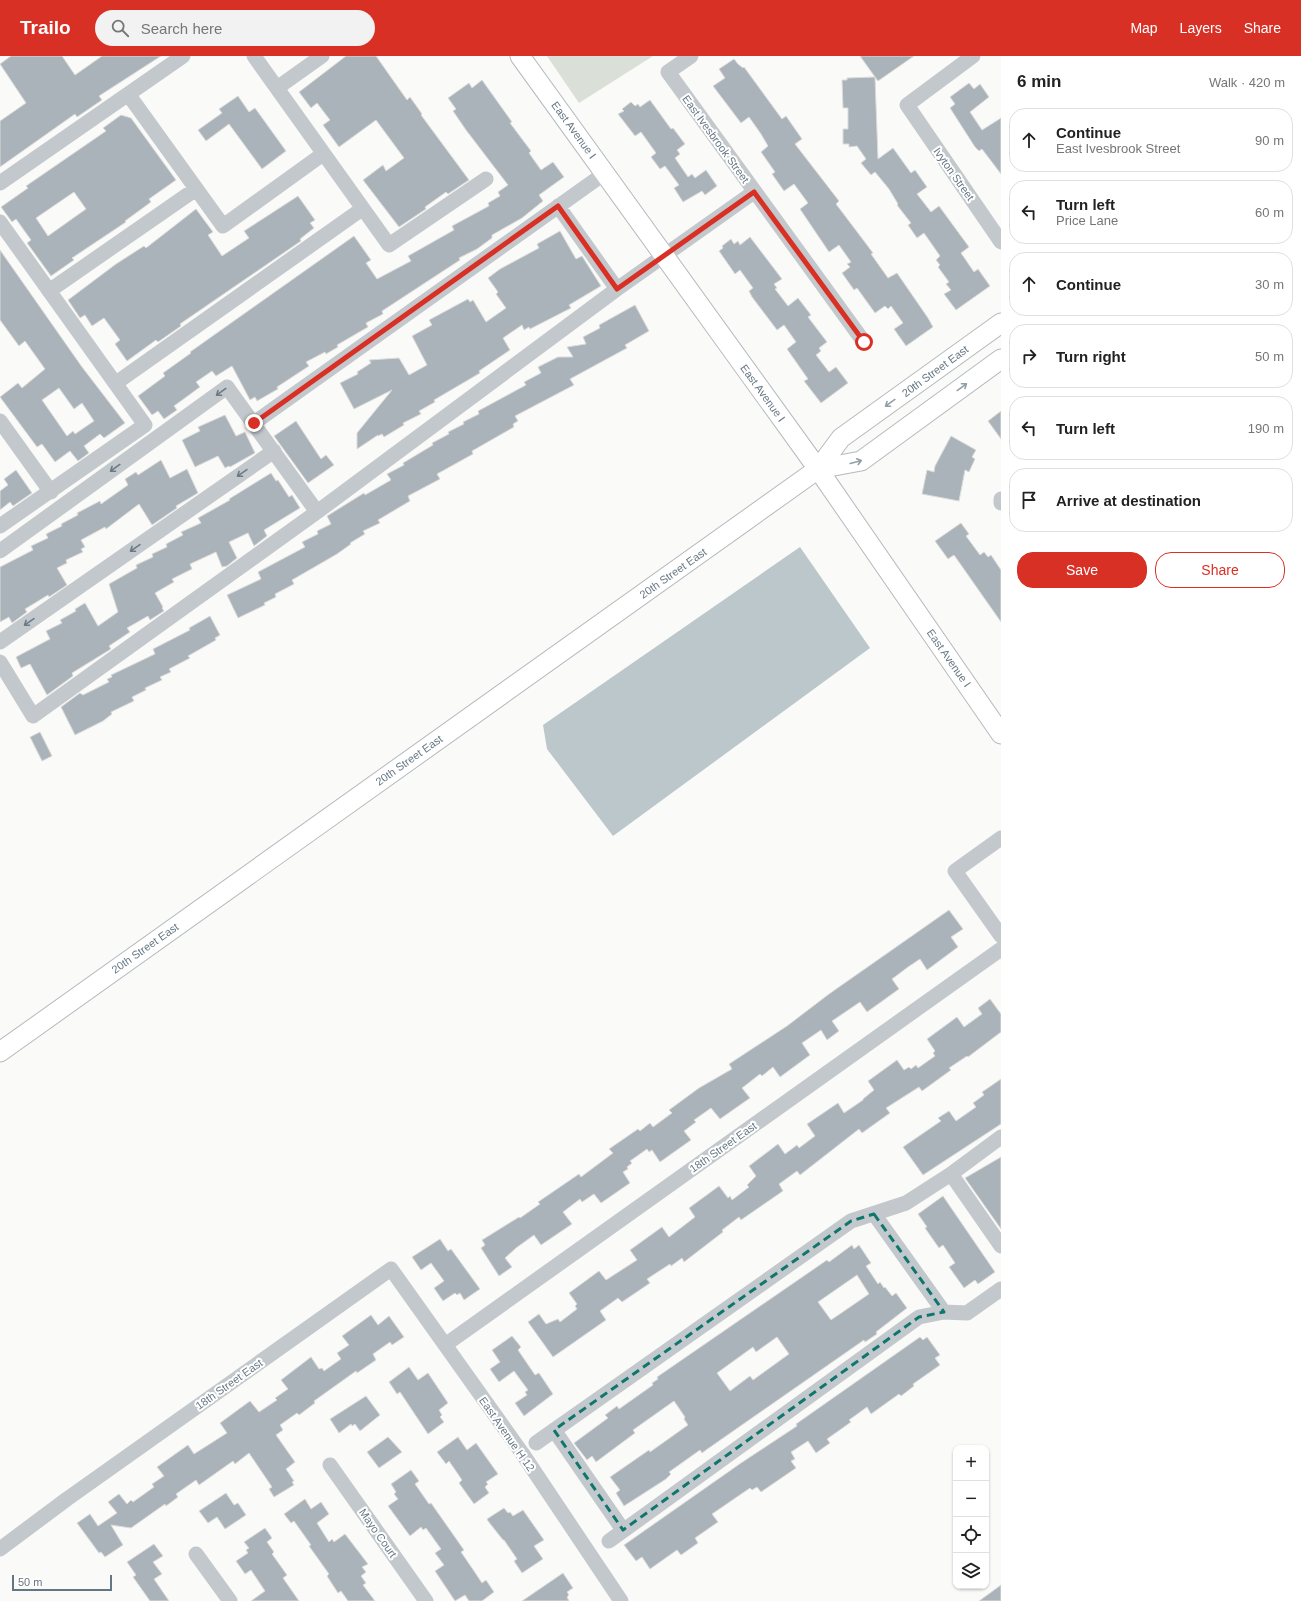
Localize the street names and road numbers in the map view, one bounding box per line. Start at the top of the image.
street label: East Ivesbrook Street [680,93,752,185]
street label: East Avenue I [549,99,599,161]
street label: Ivyton Street [931,145,977,203]
street label: 20th Street East [900,343,970,399]
street label: East Avenue I [738,362,788,424]
street label: 20th Street East [637,545,709,601]
street label: East Avenue I [925,627,973,689]
street label: 20th Street East [373,732,445,788]
street label: 20th Street East [109,920,181,976]
street label: 18th Street East [687,1119,759,1175]
street label: 18th Street East [193,1356,265,1412]
street label: East Avenue H 12 [477,1395,537,1473]
street label: Mayo Court [357,1506,399,1560]

